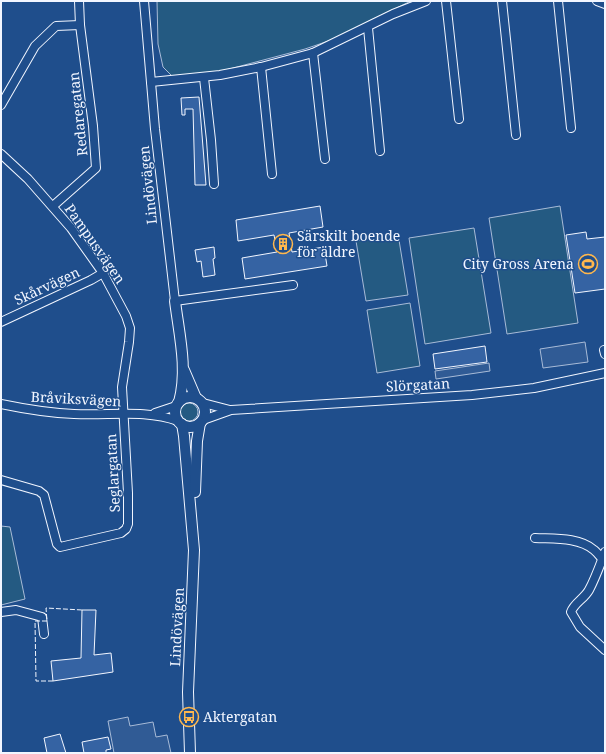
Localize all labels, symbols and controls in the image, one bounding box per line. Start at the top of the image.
street label: Redaregatan [64,71,91,157]
street label: Lindövägen [134,145,161,225]
street label: Pampusvägen [61,200,130,287]
place label: Särskilt boende för äldre [297,226,400,261]
building icon: Särskilt boende för äldre [272,233,294,255]
sports icon: City Gross Arena [577,253,599,275]
place label: City Gross Arena [463,254,574,273]
street label: Skårvägen [11,262,83,309]
street label: Slörgatan [386,373,450,396]
street label: Bråviksvägen [30,387,122,410]
street label: Seglargatan [101,433,124,513]
street label: Lindövägen [165,587,188,667]
bus stop icon: Aktergatan [178,706,200,728]
place label: Aktergatan [203,707,277,726]

